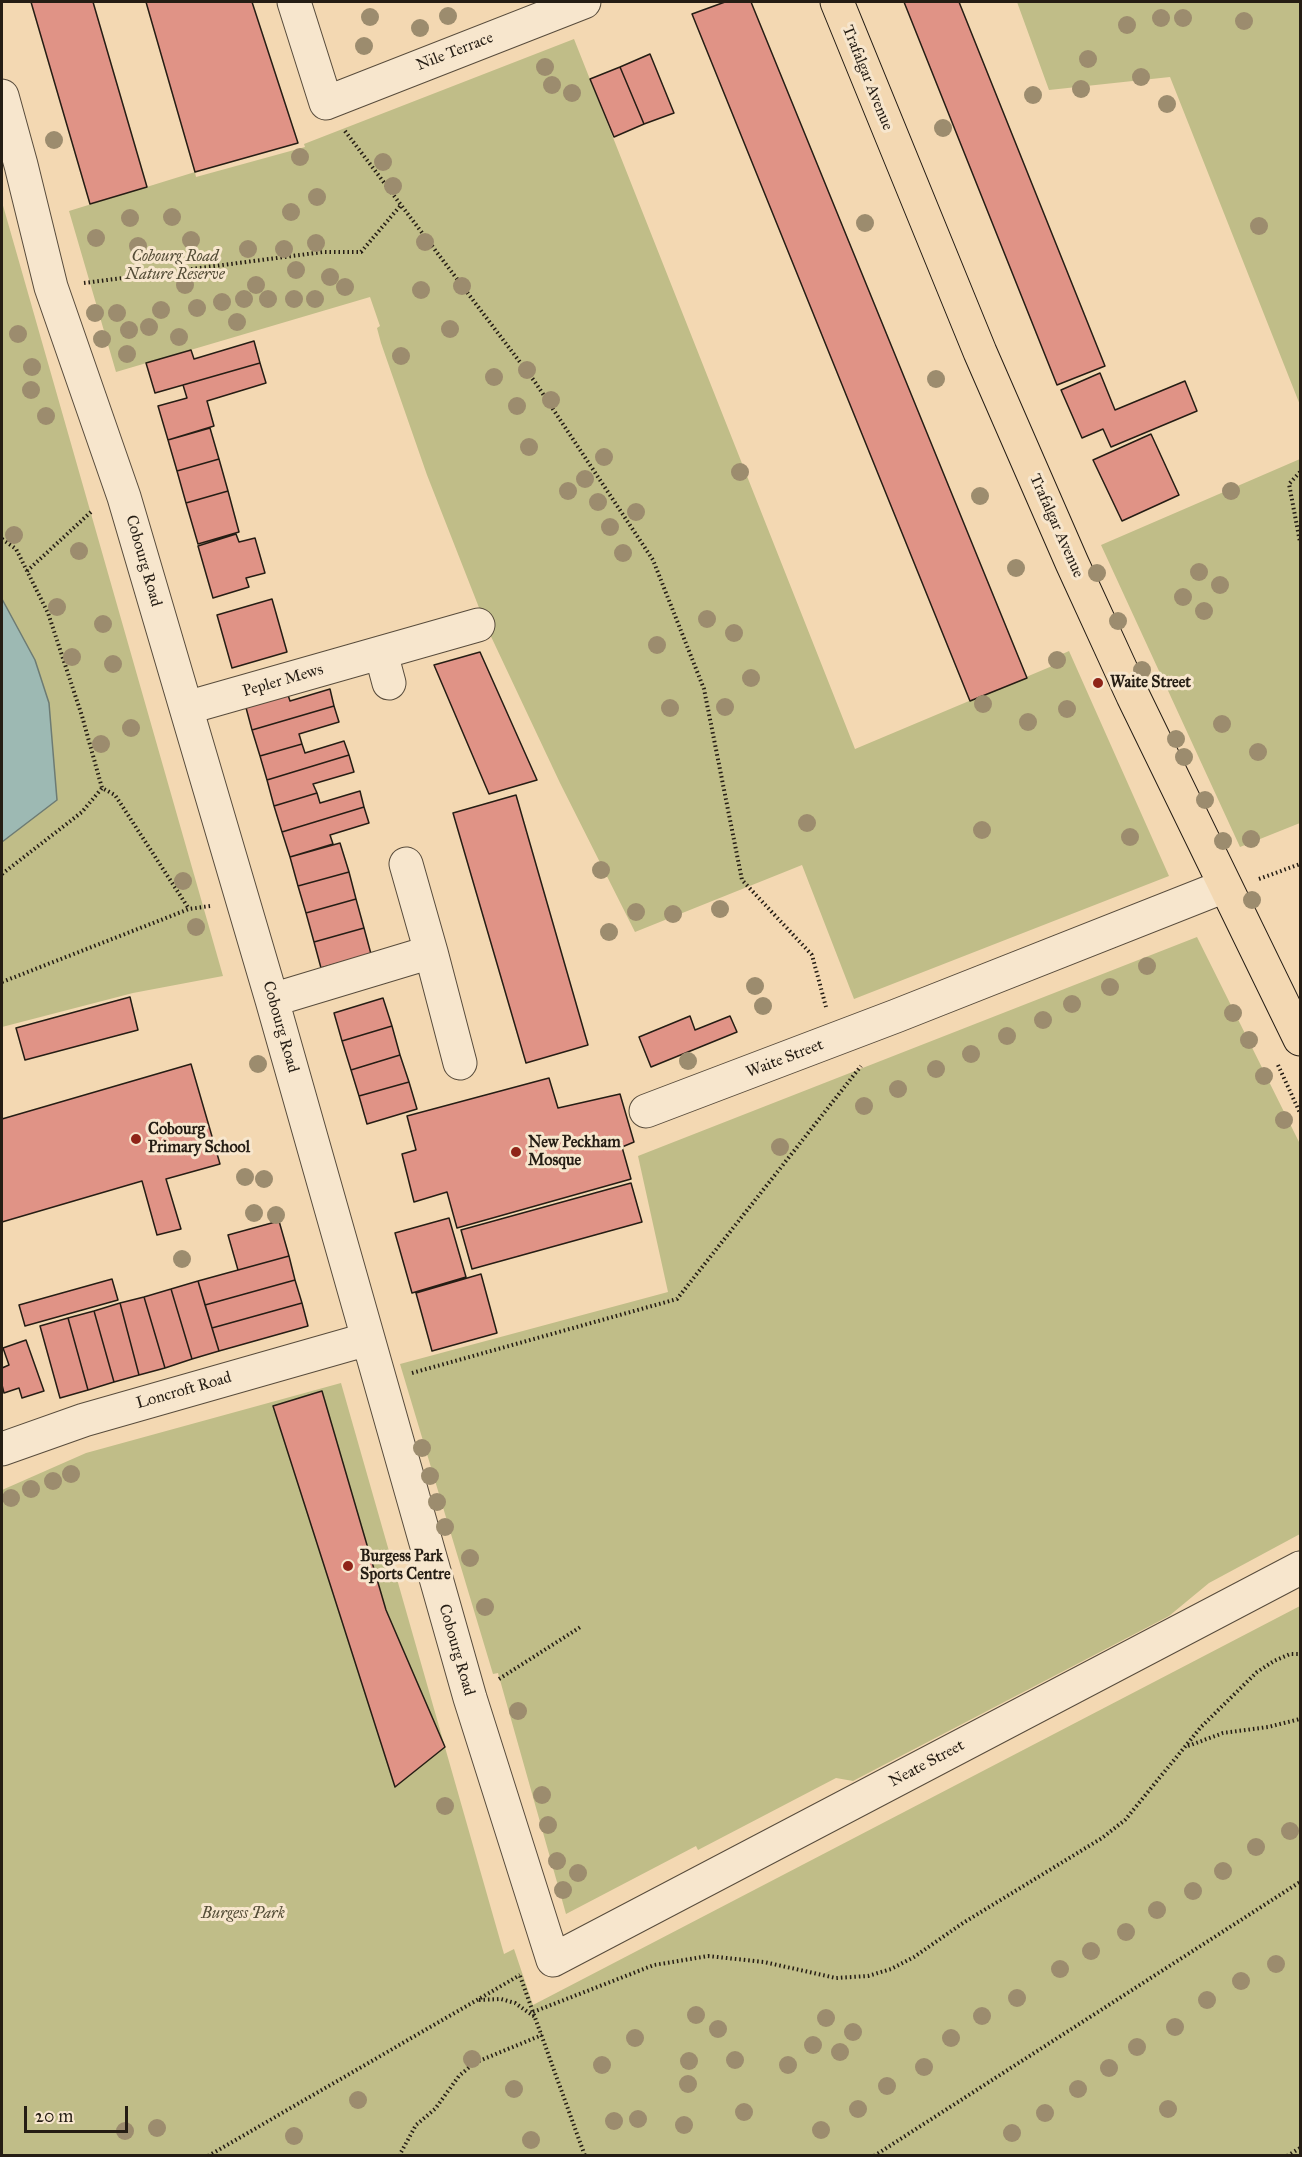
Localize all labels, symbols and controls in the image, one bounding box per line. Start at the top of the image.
street label: Trafalgar Avenue [837,23,897,133]
street label: Nile Terrace [414,29,496,75]
park label: Cobourg Road Nature Reserve [125,247,225,285]
street label: Trafalgar Avenue [1025,471,1087,581]
street label: Cobourg Road [121,513,165,609]
street label: Pepler Mews [240,660,326,702]
place label: Waite Street [1110,673,1191,693]
marker: Waite Street [1091,676,1105,690]
street label: Cobourg Road [258,979,302,1075]
street label: Waite Street [744,1036,826,1082]
place label: Cobourg Primary School [148,1120,250,1158]
marker: Cobourg Primary School [129,1132,143,1146]
place label: New Peckham Mosque [528,1133,621,1171]
marker: New Peckham Mosque [509,1145,523,1159]
street label: Loncroft Road [134,1368,234,1414]
place label: Burgess Park Sports Centre [360,1547,451,1585]
marker: Burgess Park Sports Centre [341,1559,355,1573]
street label: Cobourg Road [434,1602,478,1698]
street label: Neate Street [886,1736,968,1792]
park label: Burgess Park [201,1904,285,1924]
scale bar [27,2094,130,2132]
text: 20 m [35,2105,73,2127]

